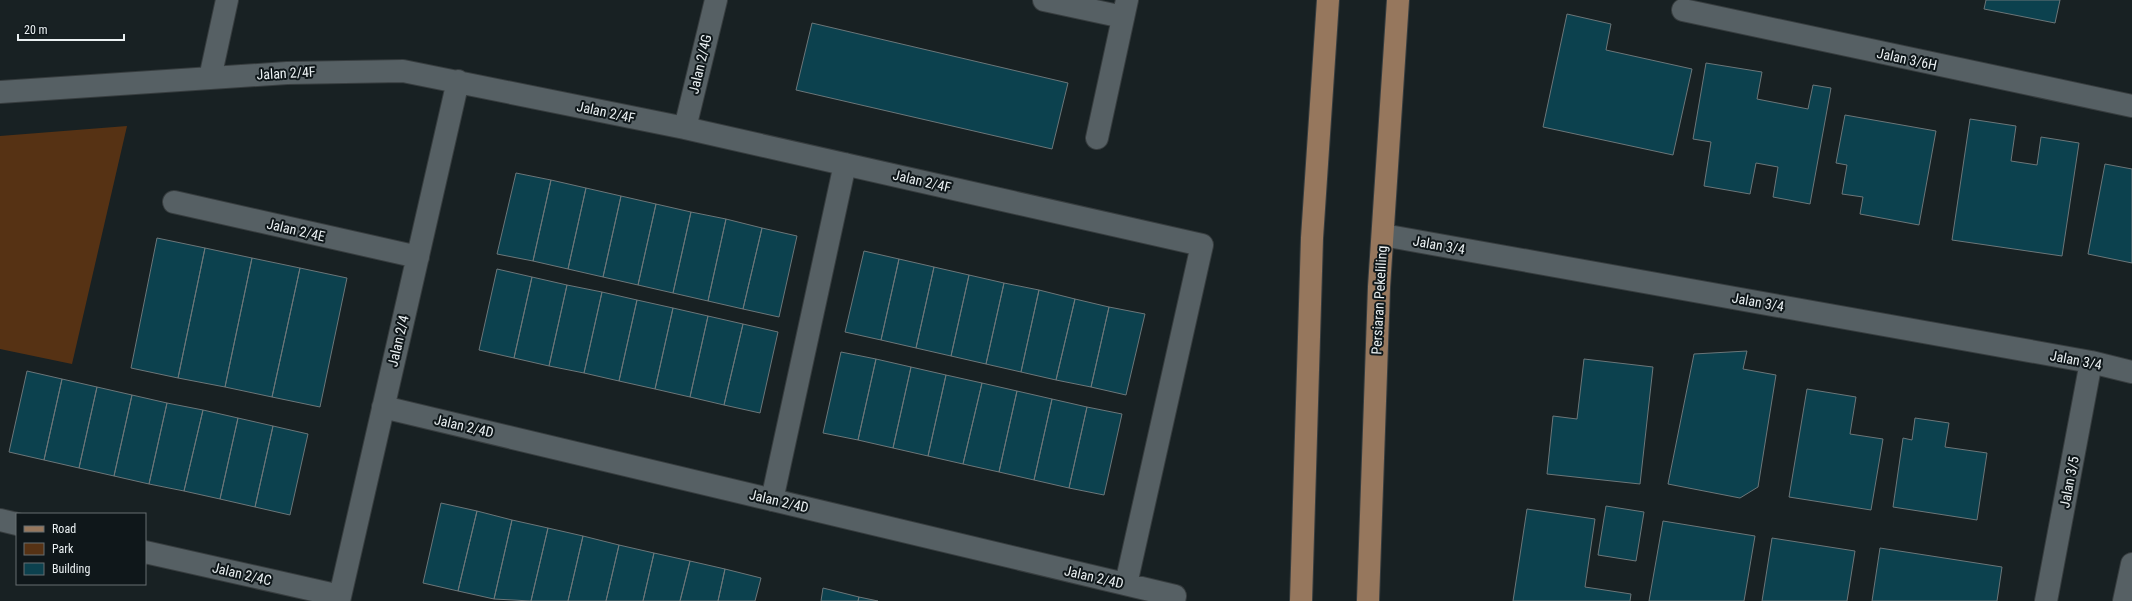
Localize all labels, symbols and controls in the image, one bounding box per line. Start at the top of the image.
scale bar [18,16,124,42]
text: 20 m [24,23,48,37]
street label: Jalan 2/4G [685,33,715,95]
street label: Jalan 3/6H [1875,45,1939,73]
street label: Jalan 2/4F [256,63,316,83]
street label: Jalan 2/4F [575,98,637,126]
street label: Jalan 2/4F [891,167,953,196]
street label: Jalan 2/4E [265,216,327,244]
street label: Jalan 3/4 [1412,233,1466,257]
street label: Persiaran Pekeliling [1368,245,1390,355]
street label: Jalan 3/4 [1731,290,1785,314]
street label: Jalan 2/4 [384,314,412,368]
street label: Jalan 3/4 [2049,347,2103,373]
street label: Jalan 2/4D [433,411,495,441]
street label: Jalan 3/5 [2056,455,2082,509]
street label: Jalan 2/4D [748,486,810,516]
legend [16,513,146,585]
text: Road [52,522,76,536]
text: Park [52,542,74,556]
street label: Jalan 2/4C [211,559,273,589]
text: Building [52,562,90,576]
street label: Jalan 2/4D [1063,562,1125,592]

